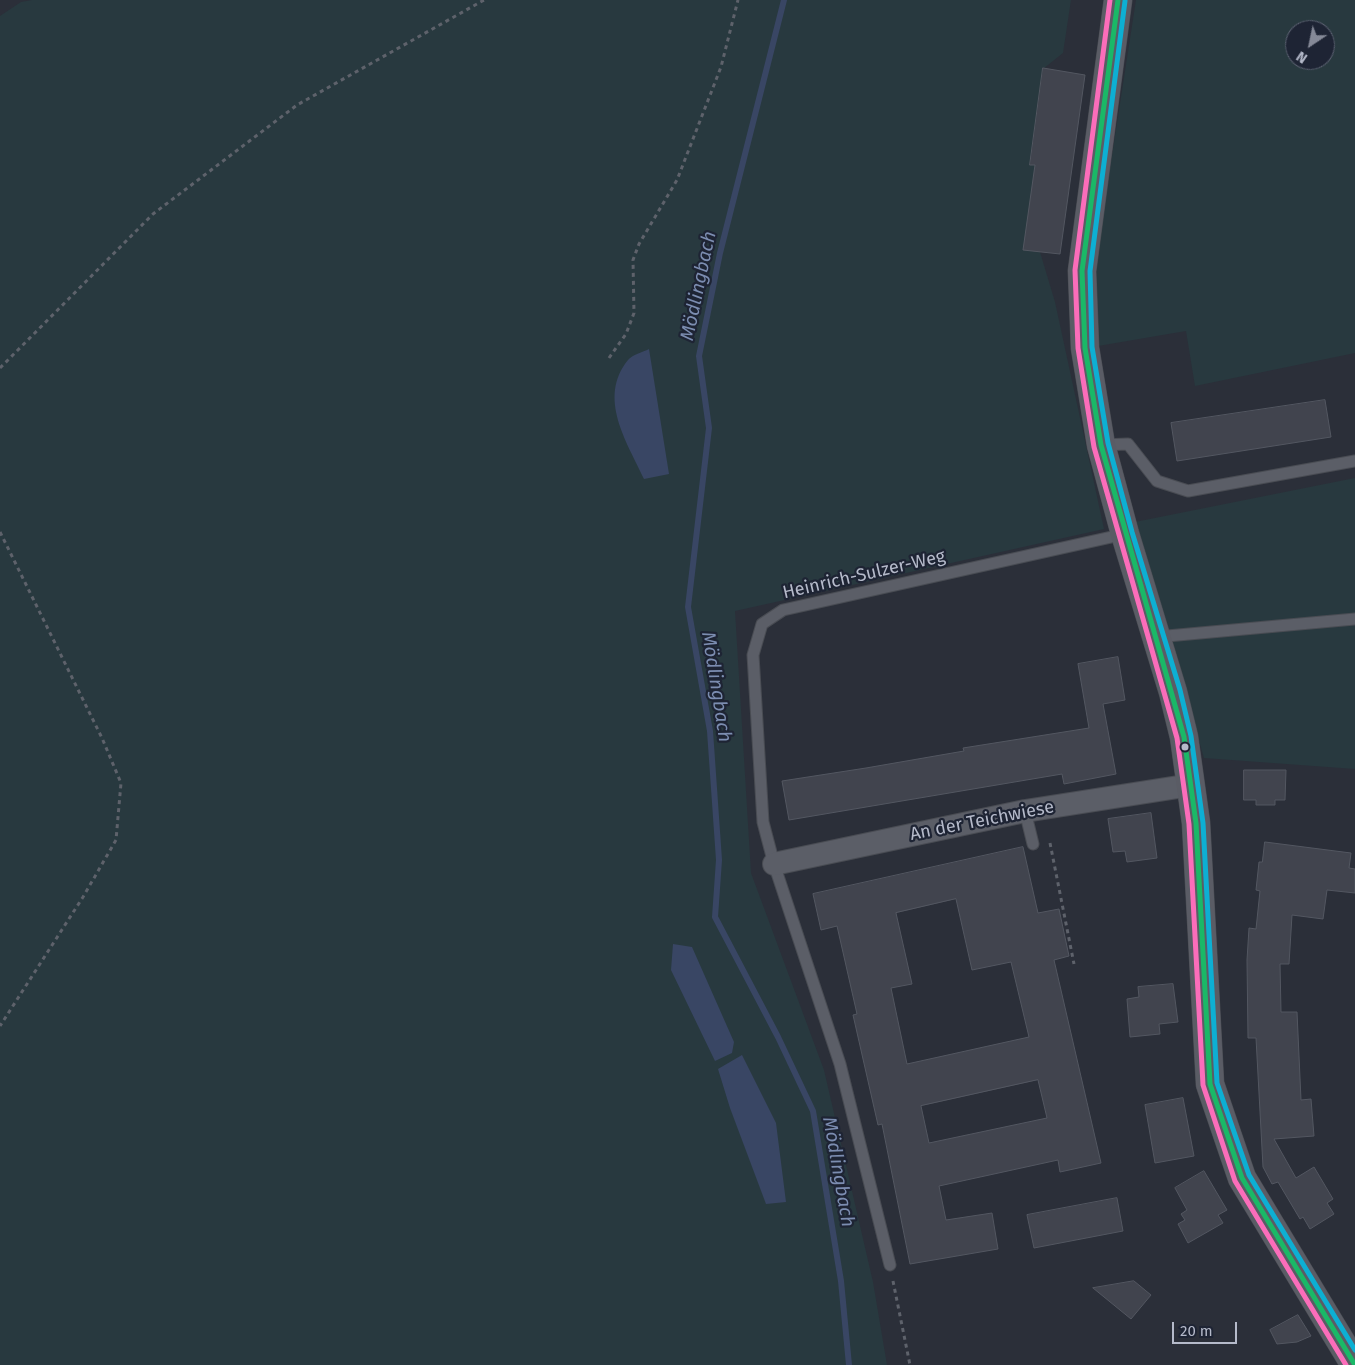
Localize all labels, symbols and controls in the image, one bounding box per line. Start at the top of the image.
north arrow [1285,20,1335,70]
text: N [1293,47,1311,67]
water label: Mödlingbach [676,229,722,343]
street label: Heinrich-Sulzer-Weg [781,546,947,604]
water label: Mödlingbach [696,630,736,744]
unlabelled marker [1180,742,1190,752]
street label: An der Teichwiese [908,796,1056,846]
water label: Mödlingbach [817,1115,859,1229]
scale bar [1175,1312,1240,1344]
text: 20 m [1180,1322,1213,1340]

